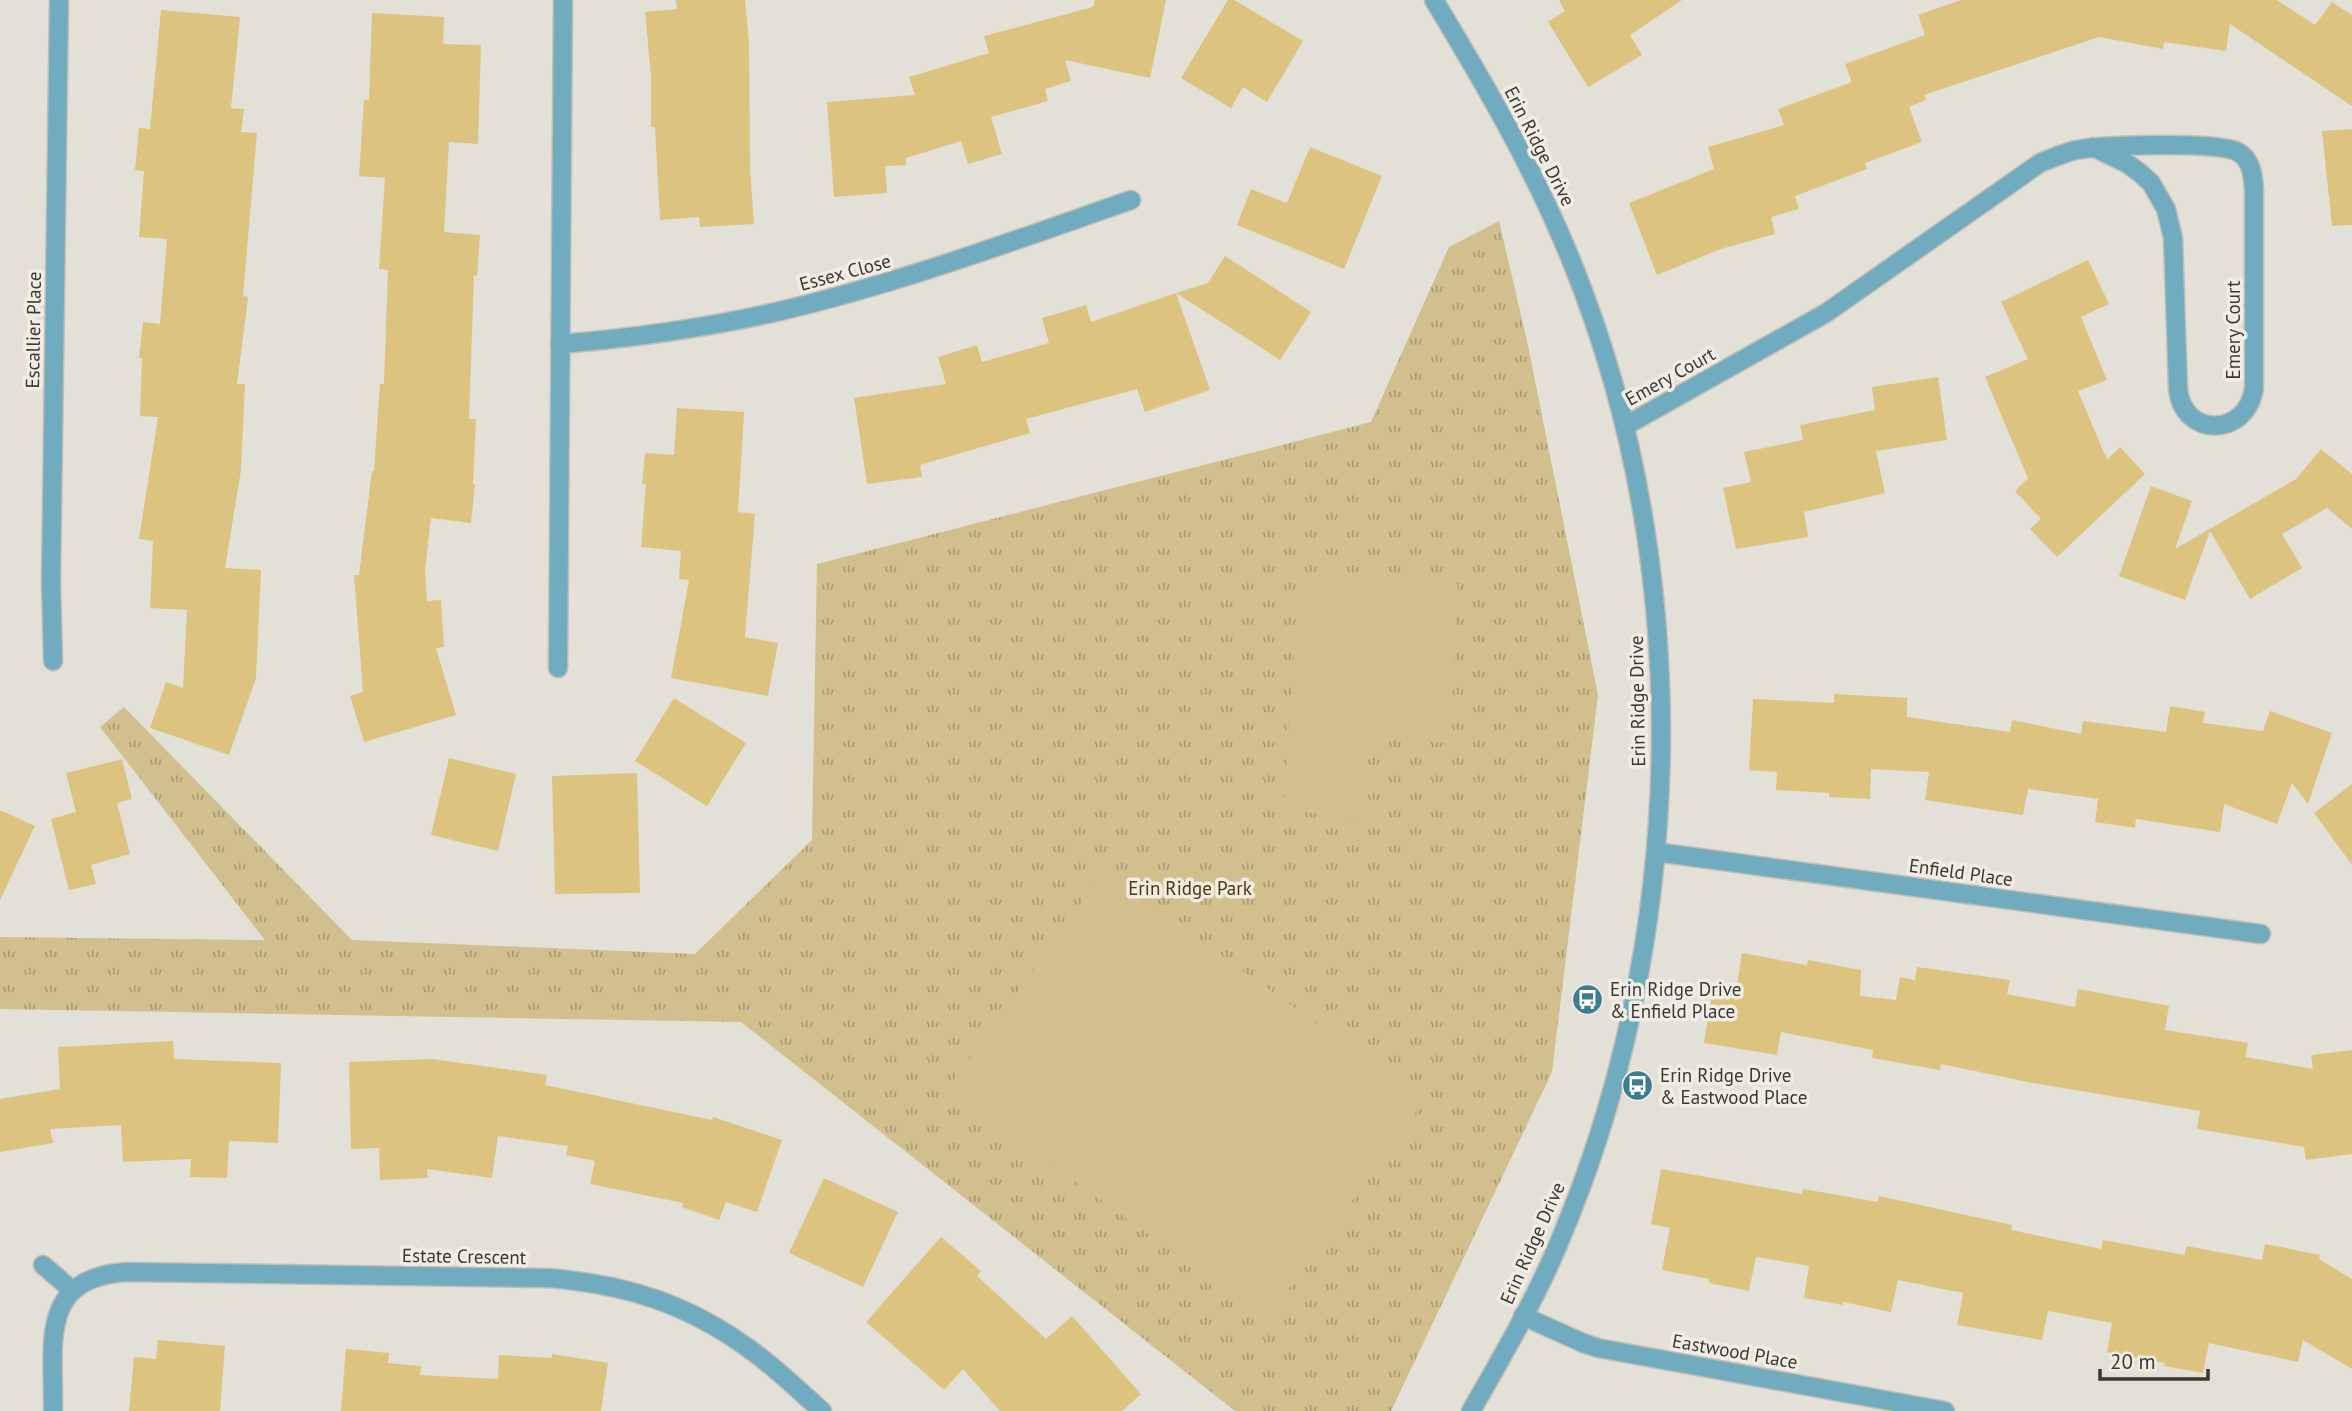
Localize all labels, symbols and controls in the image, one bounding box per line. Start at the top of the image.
street label: Erin Ridge Drive [1499,82,1581,210]
street label: Essex Close [797,248,893,296]
street label: Escallier Place [20,271,46,389]
street label: Emery Court [2221,280,2245,380]
street label: Emery Court [1621,341,1720,411]
street label: Erin Ridge Drive [1624,635,1650,767]
street label: Enfield Place [1907,853,2015,891]
park label: Erin Ridge Park [1128,876,1252,900]
place label: Erin Ridge Drive & Enfield Place [1610,977,1741,1023]
bus stop icon: Erin Ridge Drive & Enfield Place [1570,983,1604,1017]
place label: Erin Ridge Drive & Eastwood Place [1660,1063,1807,1109]
bus stop icon: Erin Ridge Drive & Eastwood Place [1620,1069,1654,1103]
street label: Erin Ridge Drive [1494,1178,1570,1308]
street label: Estate Crescent [402,1243,527,1269]
street label: Eastwood Place [1670,1328,1800,1374]
scale bar [2100,1338,2208,1382]
text: 20 m [2110,1348,2156,1375]

